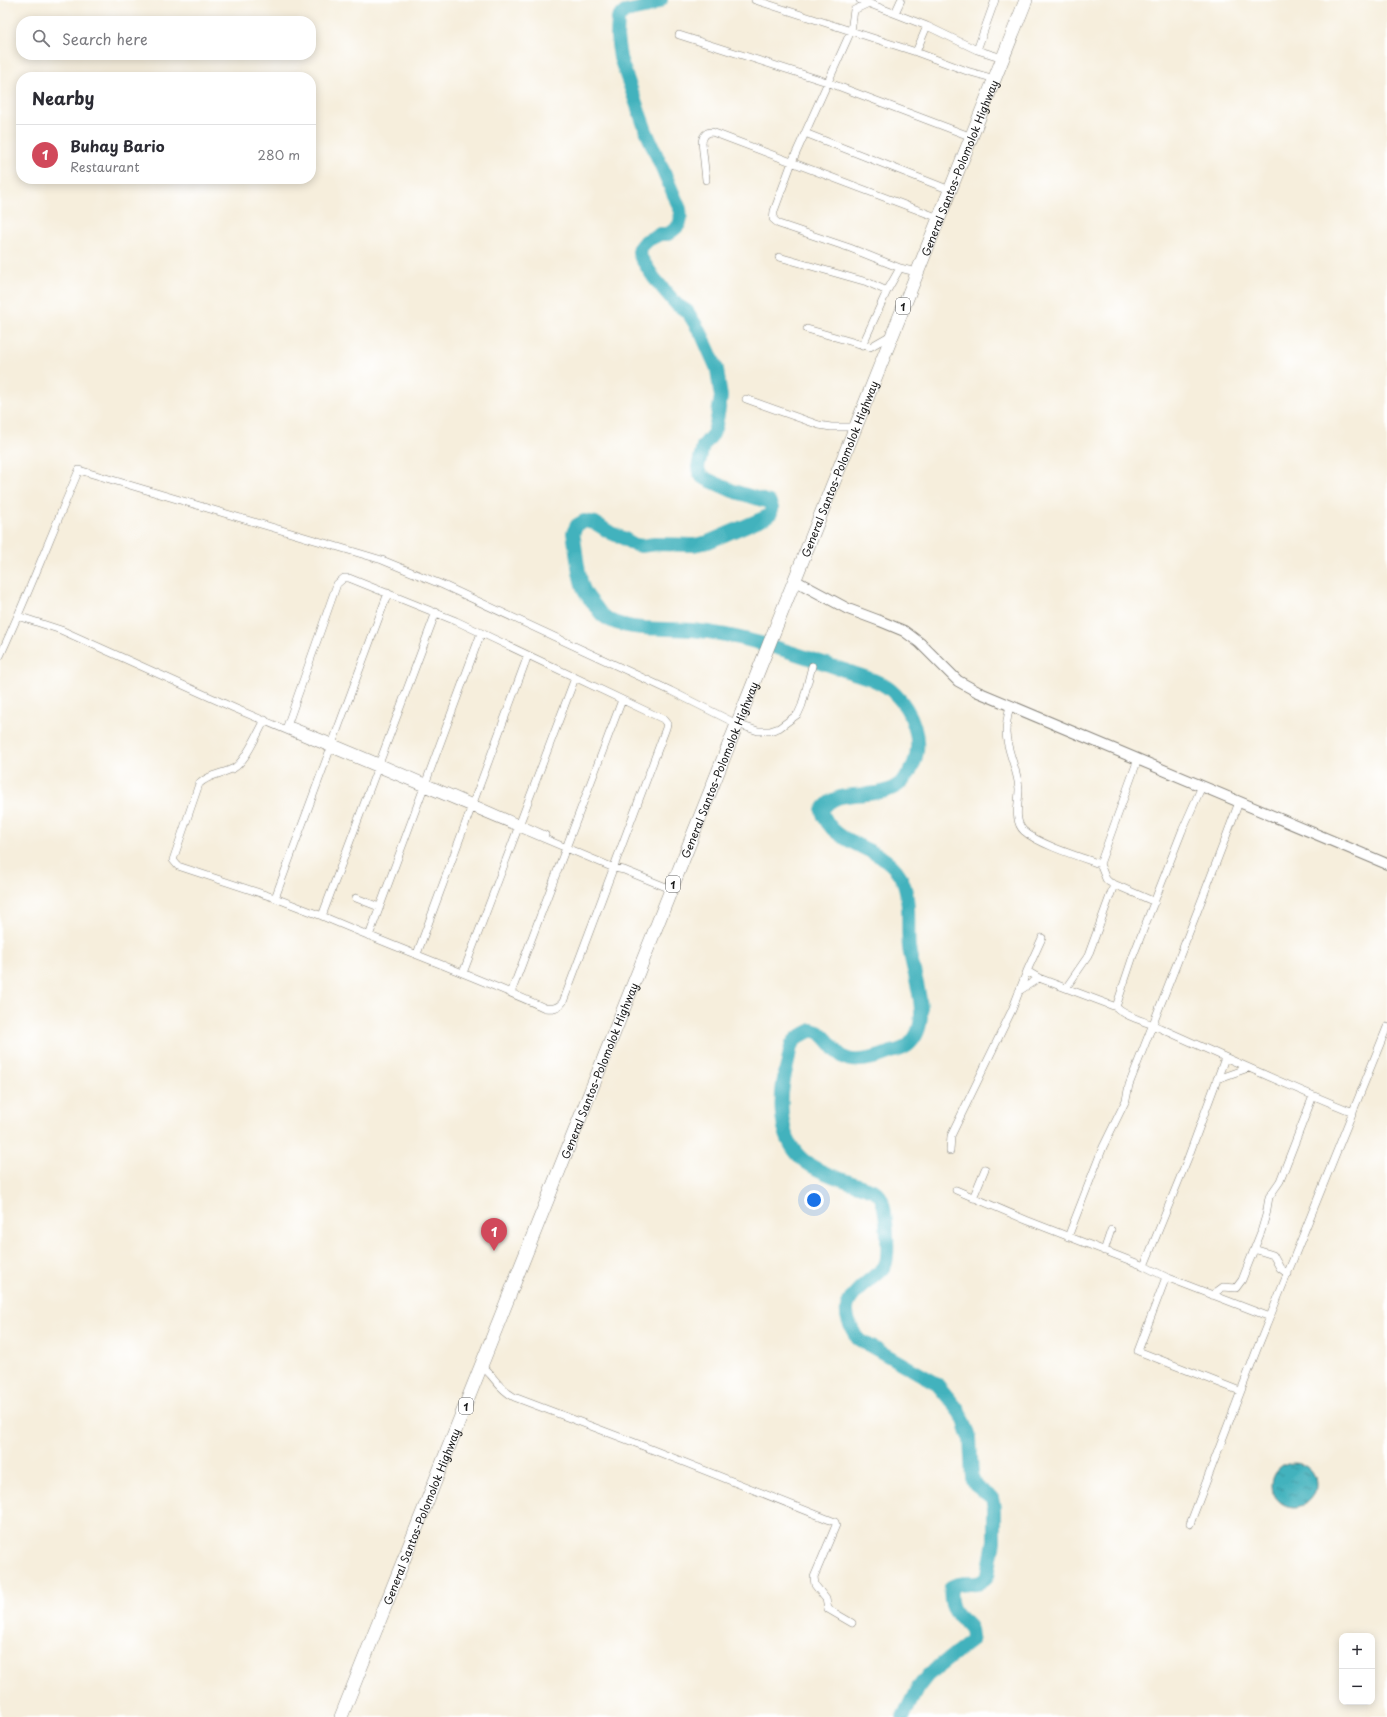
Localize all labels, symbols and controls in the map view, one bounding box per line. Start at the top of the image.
search box [16,16,316,60]
icon: search [30,27,52,49]
text: Search here [62,27,148,50]
street label: General Santos-Polomolok Highway [916,77,1002,259]
text: Nearby [32,85,94,111]
text: Buhay Bario [70,134,165,157]
text: 1 [42,145,48,164]
text: 280 m [258,145,300,164]
text: Restaurant [70,157,140,176]
road number: 1 [896,298,910,314]
street label: General Santos-Polomolok Highway [796,378,882,560]
street label: General Santos-Polomolok Highway [676,679,762,860]
road number: 1 [666,876,680,892]
street label: General Santos-Polomolok Highway [556,980,642,1161]
your location [804,1190,824,1210]
pin: 1 [481,1218,507,1251]
road number: 1 [459,1398,473,1414]
street label: General Santos-Polomolok Highway [378,1426,464,1607]
map controls [1339,1633,1375,1705]
button: + [1339,1633,1375,1669]
button: − [1339,1669,1375,1705]

